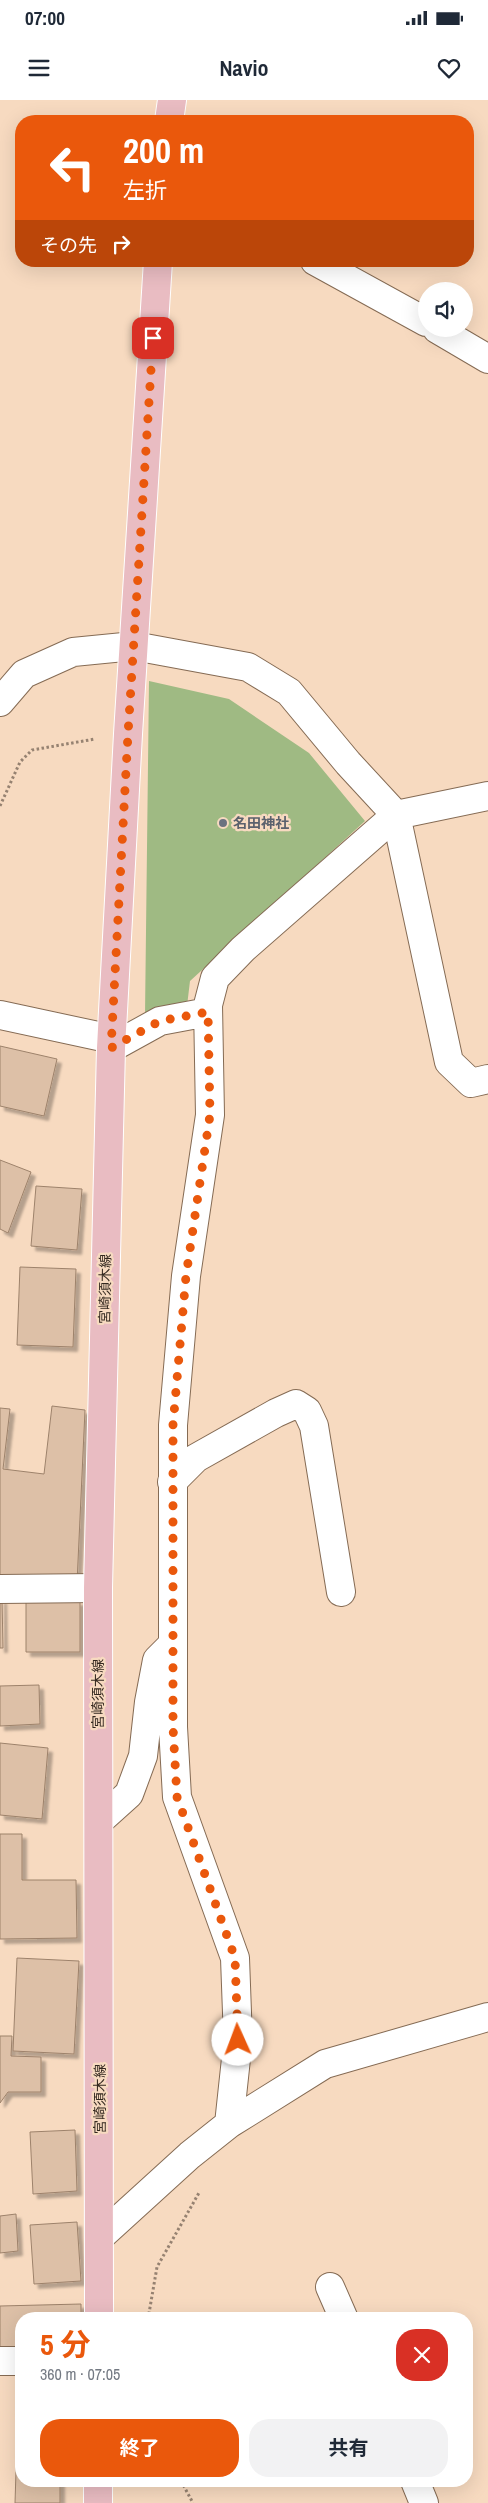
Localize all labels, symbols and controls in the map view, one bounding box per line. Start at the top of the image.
text: 07:00 [25,5,65,31]
text: Navio [219,53,269,83]
icon: menu [25,54,53,82]
icon: heart [435,54,463,82]
text: 200 m [123,127,204,174]
icon: left [40,135,105,200]
text: 左折 [123,175,167,205]
icon: right [107,230,135,258]
text: その先 [40,232,97,258]
map controls [418,282,473,337]
button: sound [418,282,473,337]
pin [132,317,174,359]
icon: arrive [139,324,167,352]
place label: 名田神社 [233,814,289,832]
marker: 名田神社 [217,817,229,829]
street label: 宮崎須木線 [95,1254,115,1324]
street label: 宮崎須木線 [89,1659,107,1729]
position arrow [211,2013,263,2065]
street label: 宮崎須木線 [91,2064,109,2134]
text: 5 分 [40,2324,91,2364]
button: close [396,2329,448,2381]
text: 360 m · 07:05 [40,2363,120,2385]
button: 終了 [40,2419,239,2477]
button: 共有 [249,2419,448,2477]

